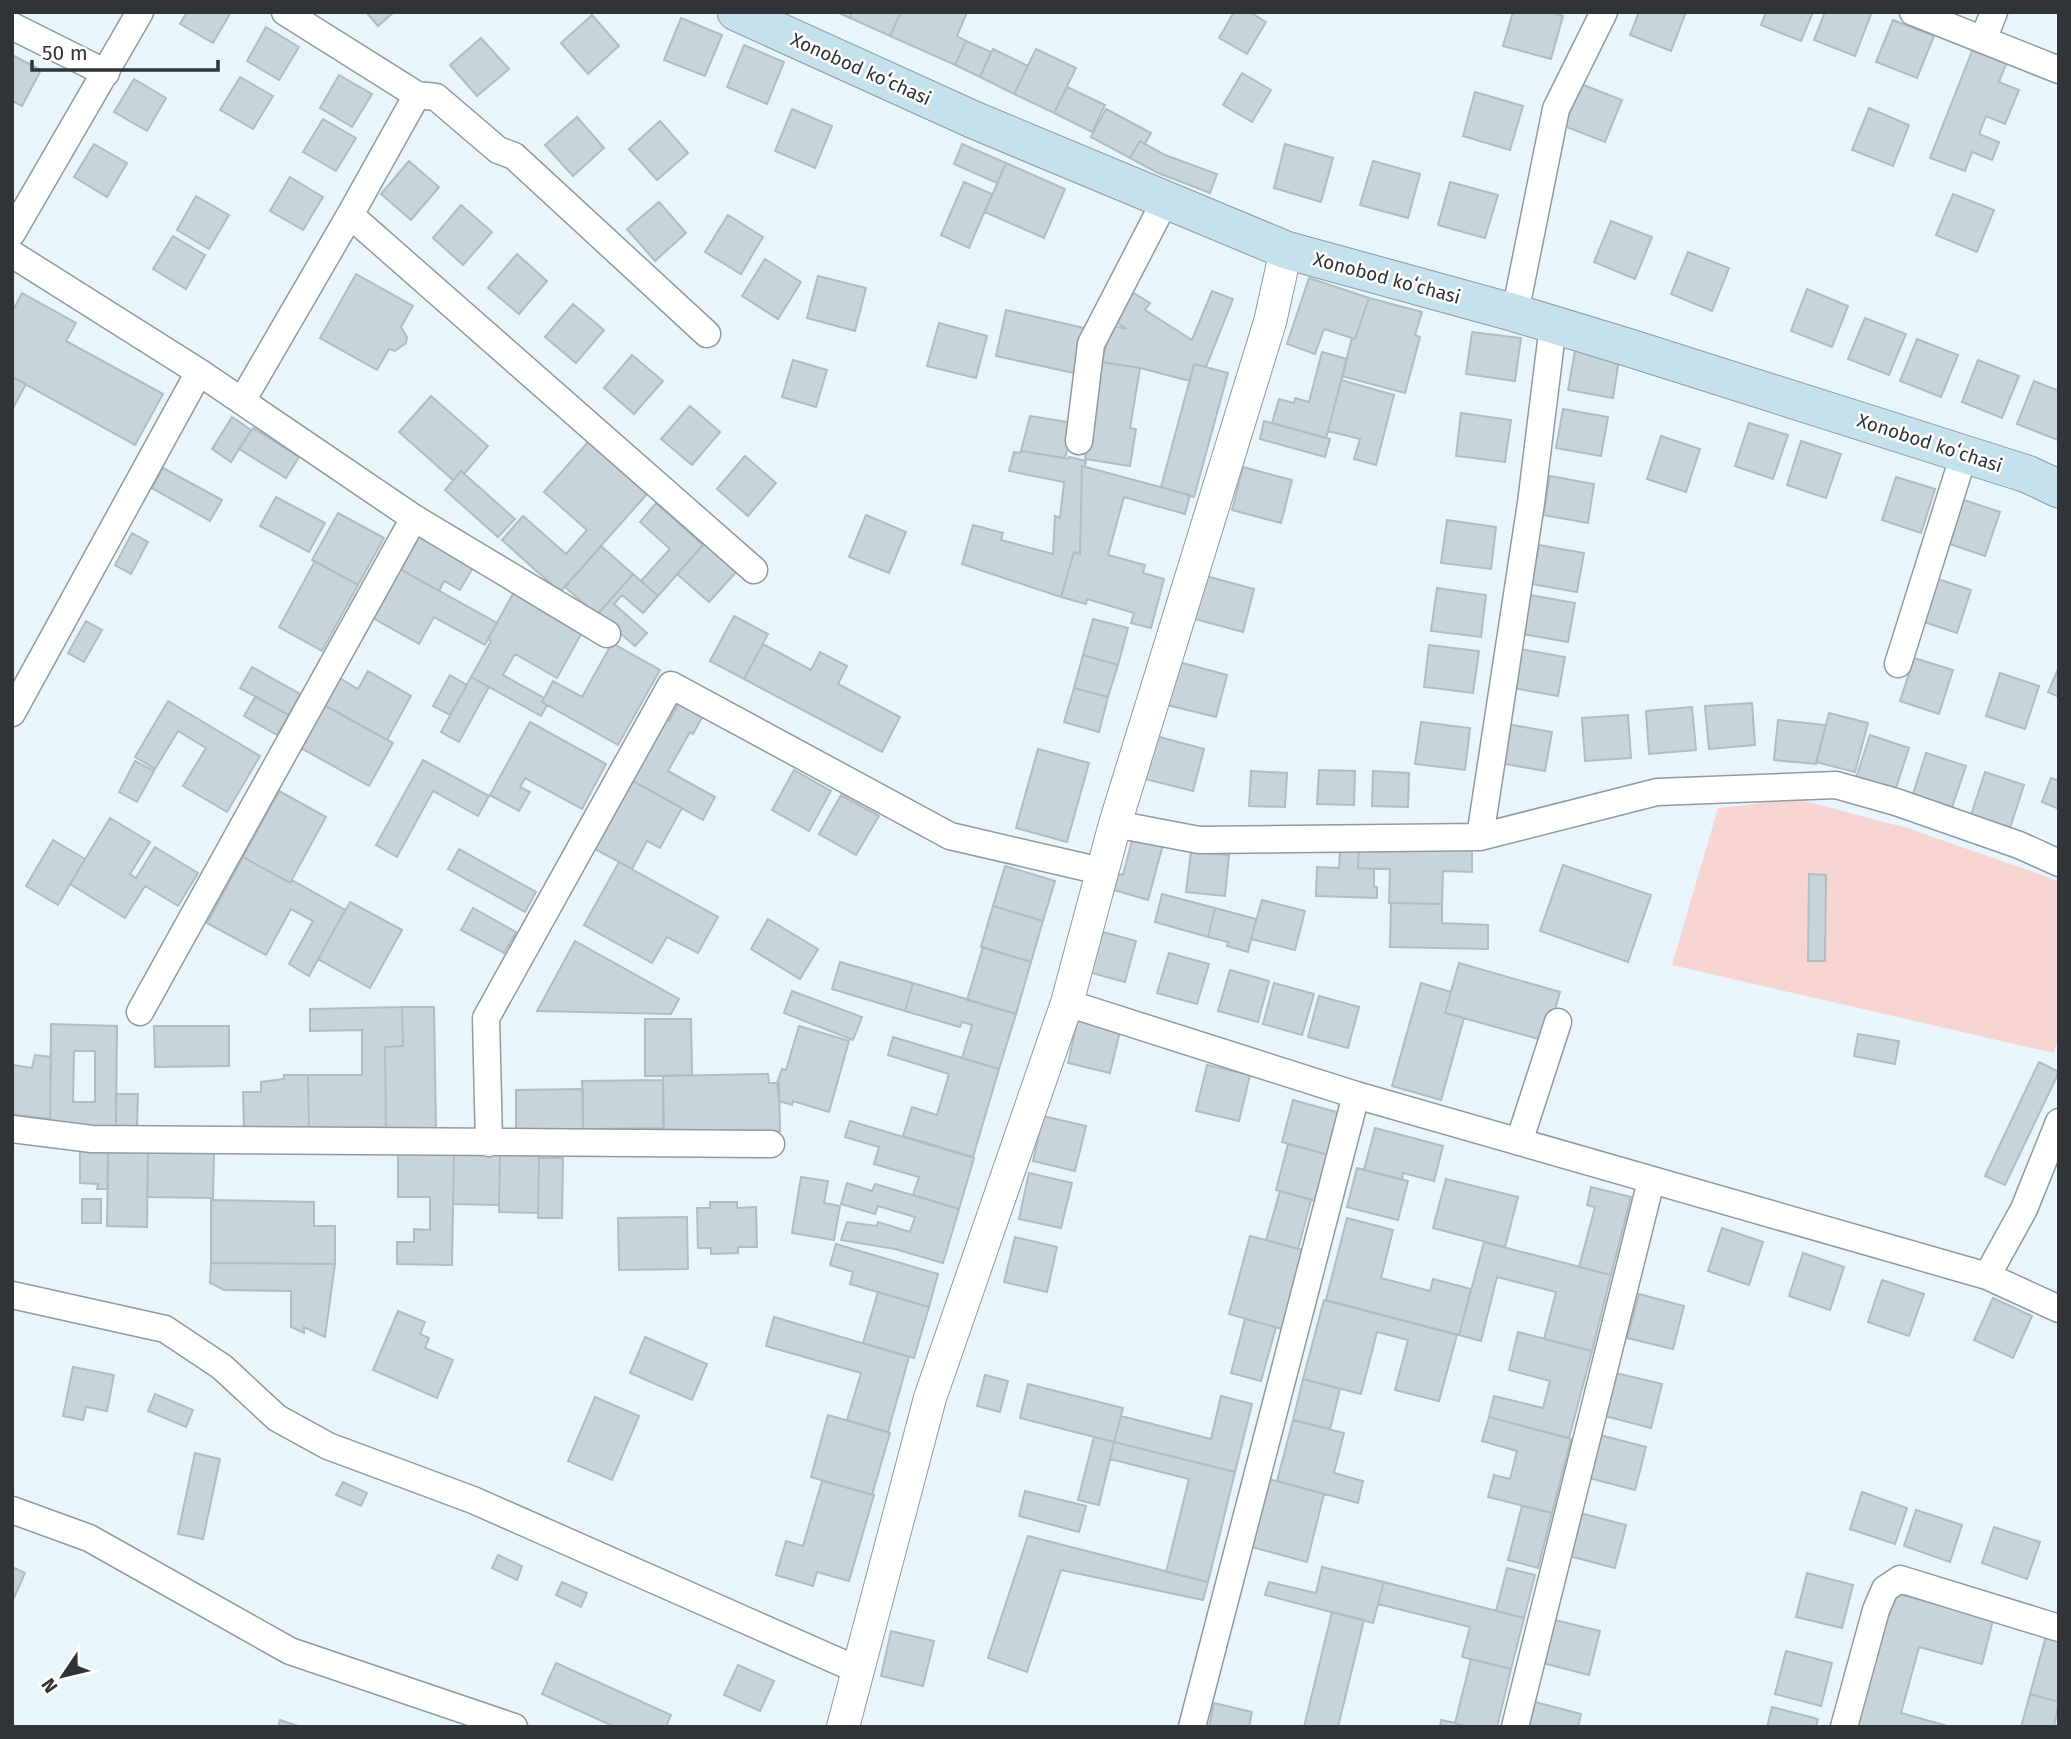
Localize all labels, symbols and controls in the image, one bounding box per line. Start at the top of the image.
scale bar [32,28,217,72]
street label: Xonobod koʻchasi [787,28,935,110]
text: 50 m [42,40,88,66]
street label: Xonobod koʻchasi [1311,247,1463,309]
street label: Xonobod koʻchasi [1855,409,2005,477]
north arrow [28,1641,98,1711]
text: N [36,1674,63,1697]

